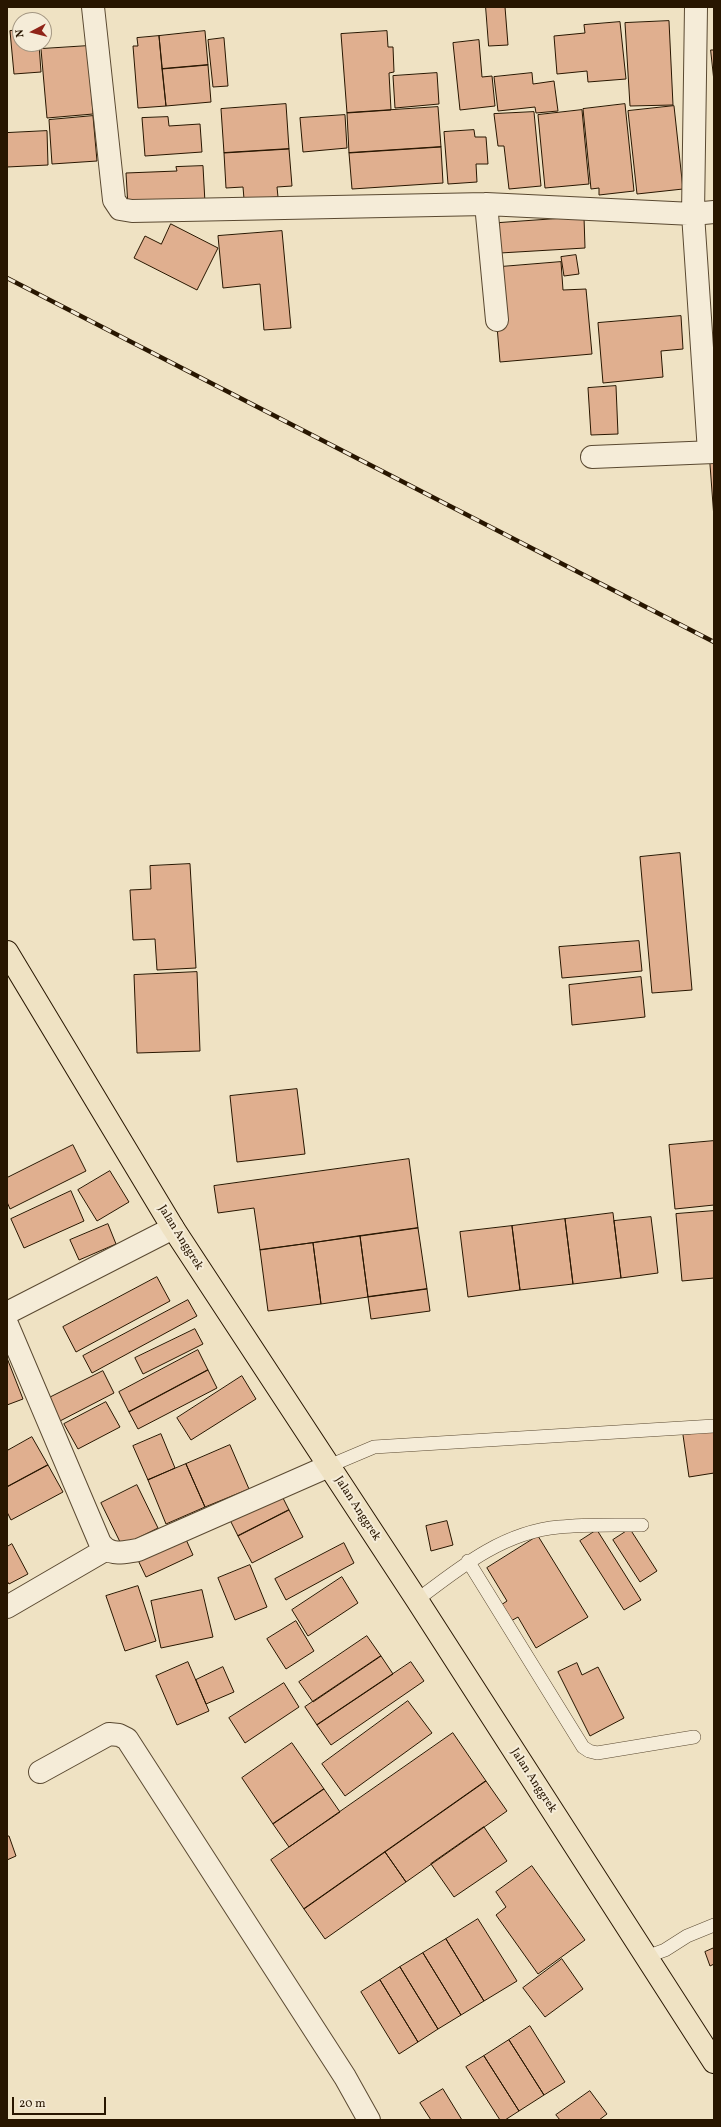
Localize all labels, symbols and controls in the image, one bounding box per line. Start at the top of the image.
north arrow [12,12,52,52]
text: N [13,29,29,38]
street label: Jalan Anggrek [154,1203,206,1273]
street label: Jalan Anggrek [331,1474,383,1544]
street label: Jalan Anggrek [507,1746,559,1816]
scale bar [14,2089,108,2115]
text: 20 m [19,2096,46,2112]

